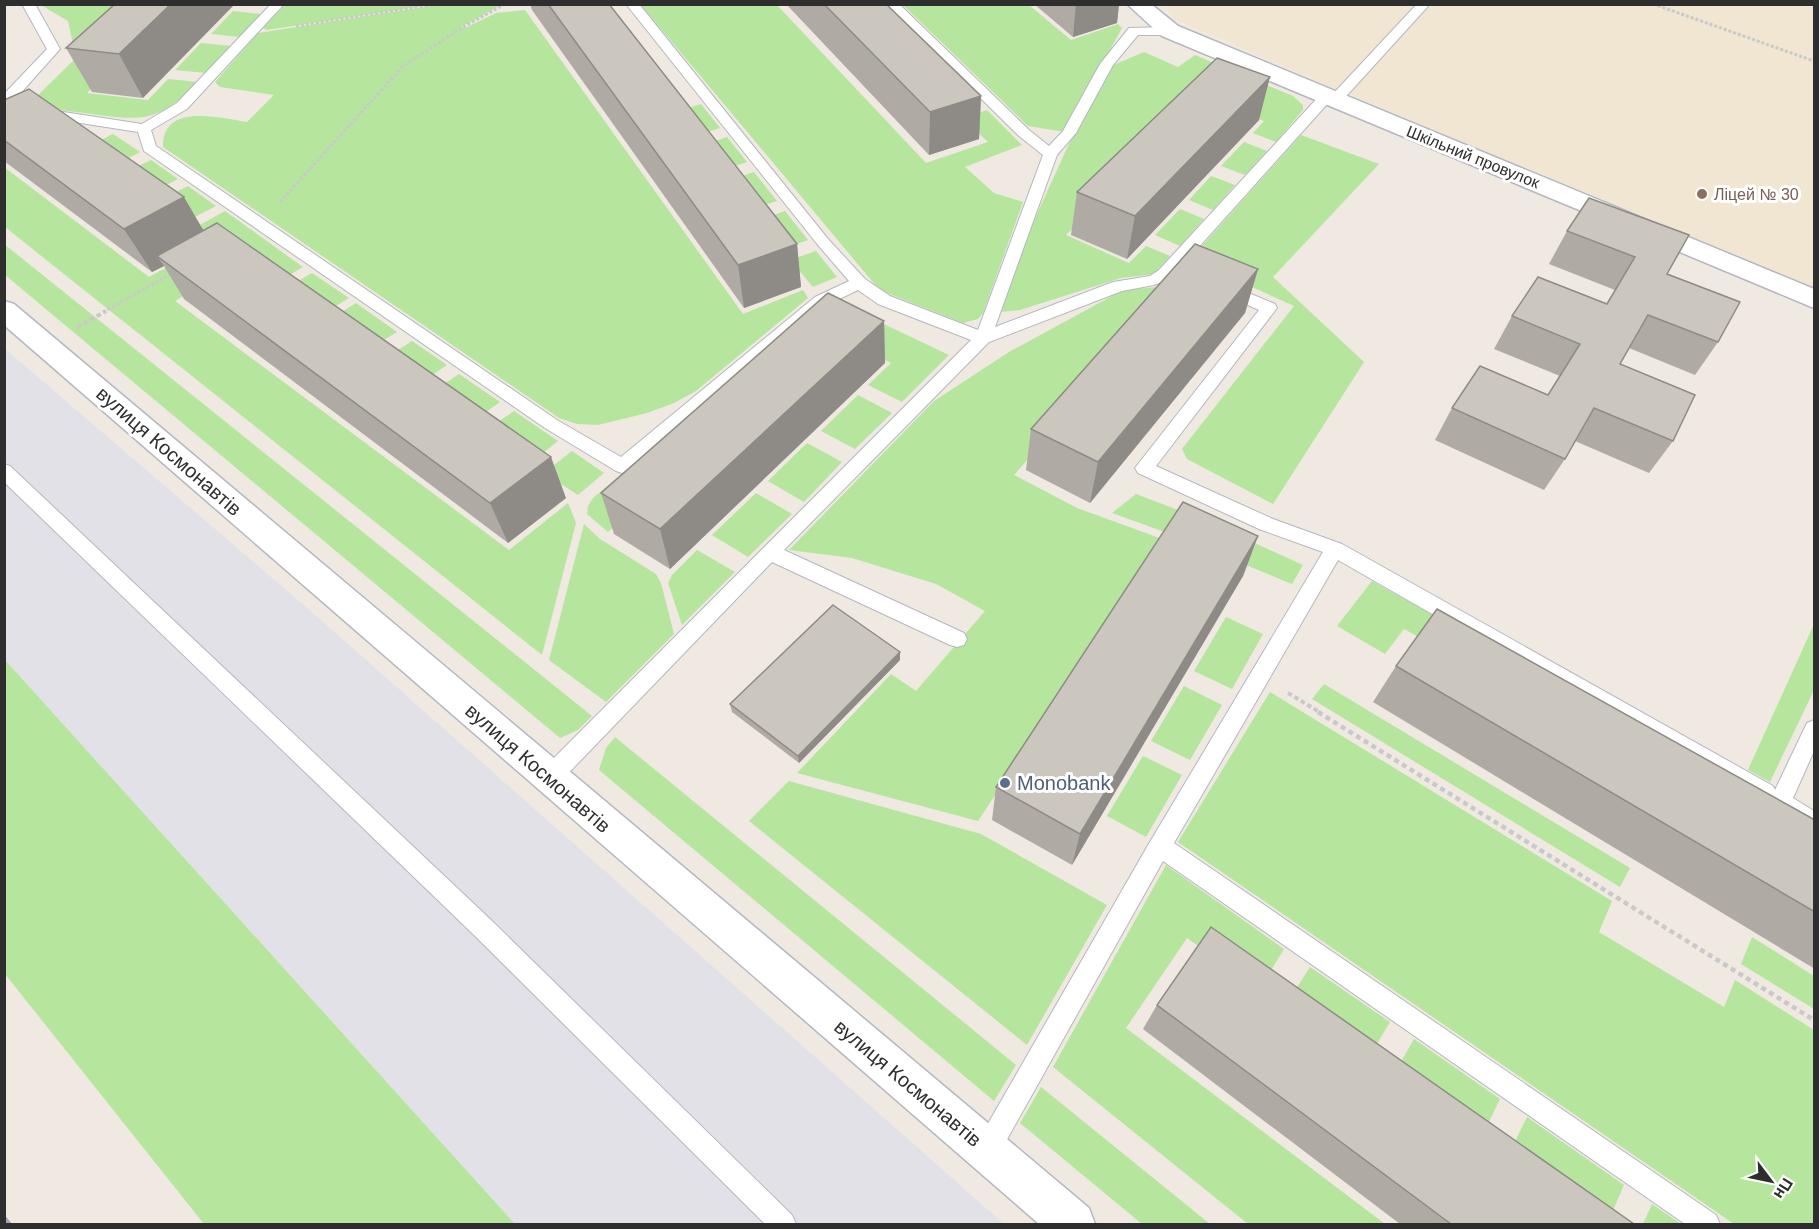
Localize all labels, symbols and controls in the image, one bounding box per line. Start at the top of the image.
street label: Шкільний провулок [1404,123,1543,192]
place label: Ліцей № 30 [1714,186,1799,203]
marker: Ліцей № 30 [1695,187,1709,201]
street label: вулиця Космонавтів [92,382,246,520]
street label: вулиця Космонавтів [461,699,615,837]
place label: Monobank [1017,772,1111,794]
marker: Monobank [998,776,1012,790]
street label: вулиця Космонавтів [830,1015,986,1151]
north arrow [1741,1151,1801,1211]
text: Пн [1770,1175,1796,1202]

